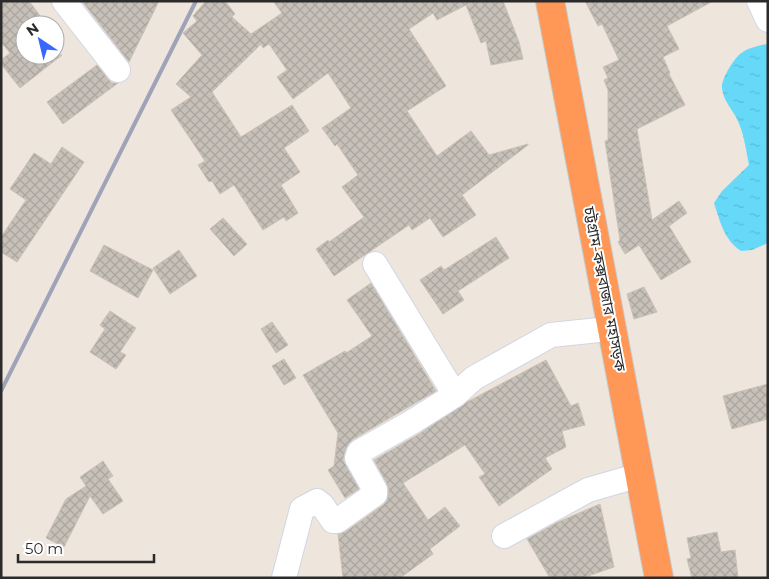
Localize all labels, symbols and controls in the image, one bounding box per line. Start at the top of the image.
north arrow [15,15,65,65]
text: N [23,19,42,40]
street label: চট্টগ্রাম-কক্সবাজার মহাসড়ক [580,204,630,374]
scale bar [18,532,154,564]
text: 50 m [25,539,63,558]

